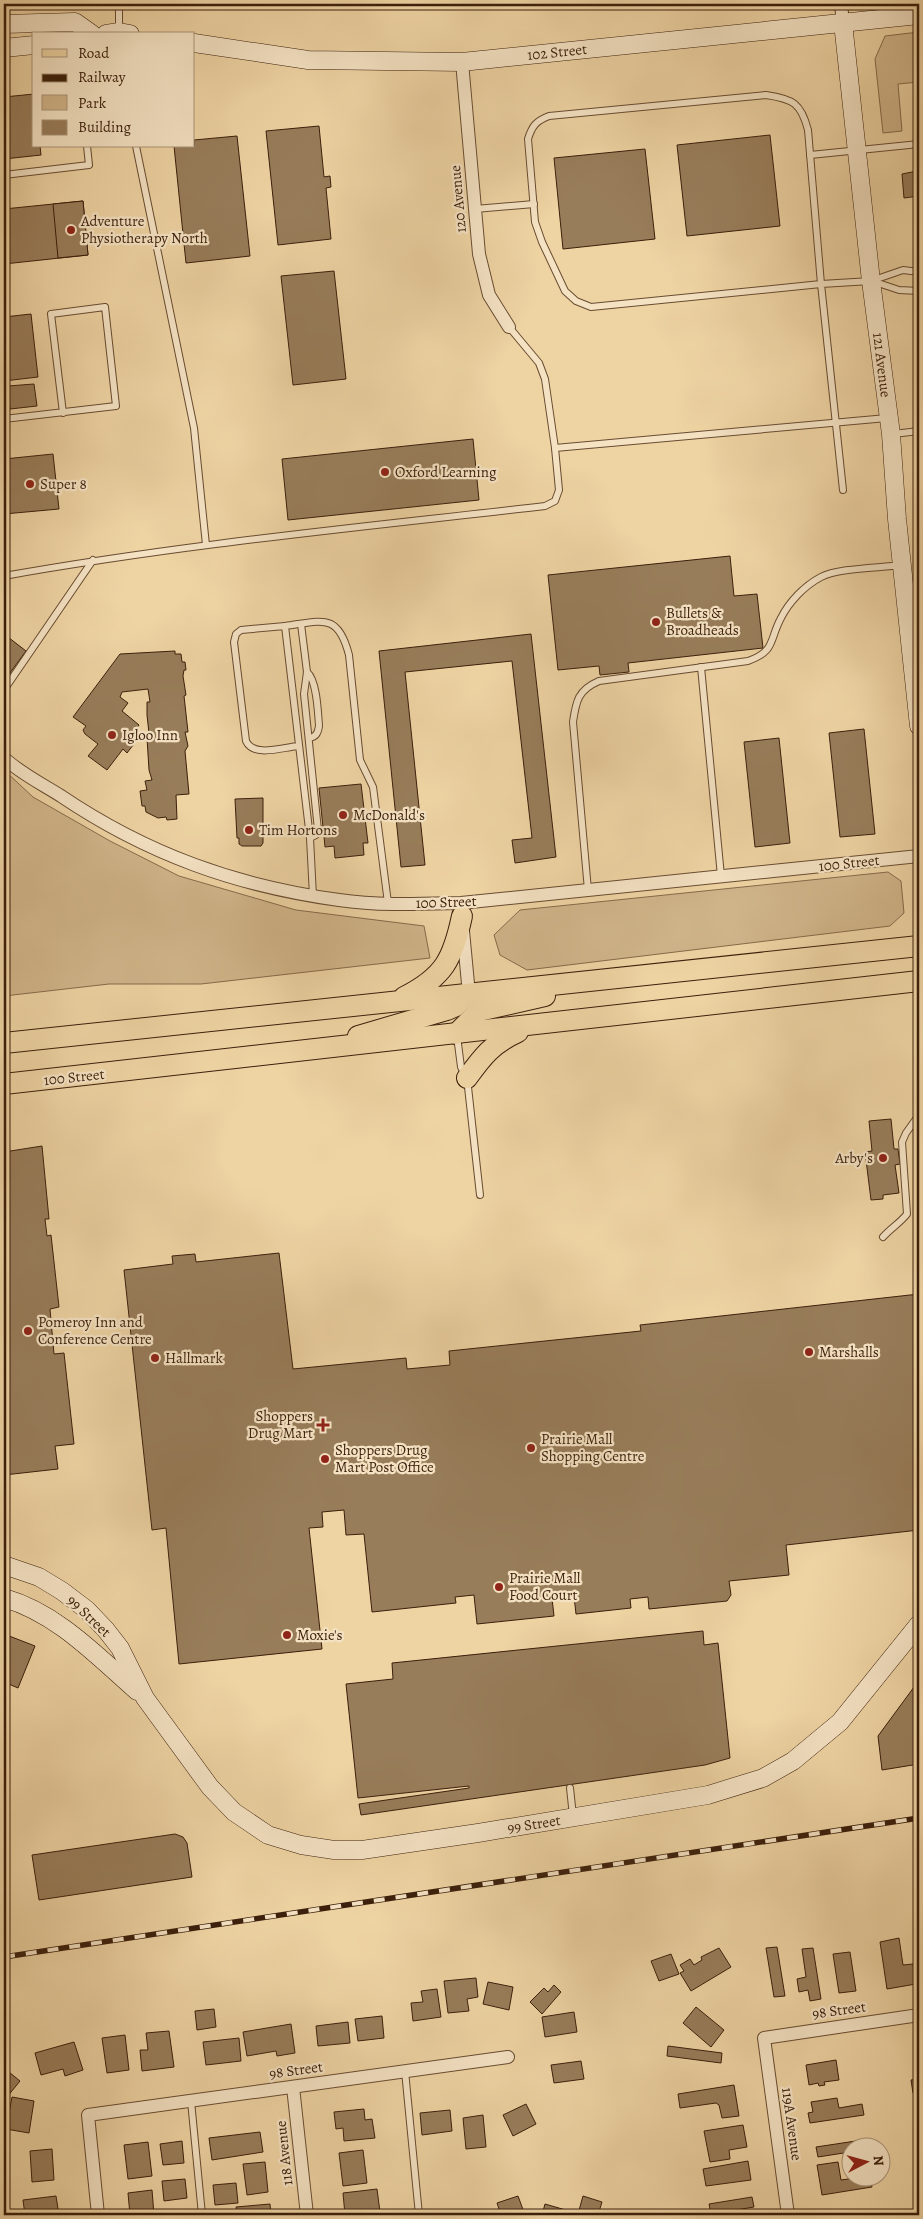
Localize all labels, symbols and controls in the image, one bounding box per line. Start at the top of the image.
legend [32,32,195,148]
street label: 102 Street [526,39,588,65]
text: Road [78,43,110,63]
text: Railway [78,67,126,87]
text: Park [78,93,107,113]
text: Building [78,117,131,137]
street label: 120 Avenue [445,164,471,234]
place label: Adventure Physiotherapy North [80,211,208,248]
marker: Adventure Physiotherapy North [65,224,77,236]
street label: 121 Avenue [868,332,896,399]
place label: Oxford Learning [395,462,497,482]
marker: Oxford Learning [379,466,391,478]
place label: Super 8 [40,474,87,494]
marker: Super 8 [24,478,36,490]
place label: Bullets & Broadheads [666,603,739,640]
marker: Bullets & Broadheads [650,616,662,628]
place label: Igloo Inn [122,725,178,745]
marker: Igloo Inn [106,729,118,741]
place label: McDonald's [353,805,425,825]
marker: McDonald's [337,809,349,821]
place label: Tim Hortons [259,820,337,840]
marker: Tim Hortons [243,824,255,836]
street label: 100 Street [818,850,880,876]
street label: 100 Street [415,891,477,913]
street label: 100 Street [43,1064,105,1090]
place label: Arby's [834,1148,873,1168]
marker: Arby's [877,1152,889,1164]
place label: Pomeroy Inn and Conference Centre [38,1312,152,1349]
marker: Pomeroy Inn and Conference Centre [22,1325,34,1337]
place label: Marshalls [819,1342,879,1362]
marker: Marshalls [803,1346,815,1358]
place label: Hallmark [165,1348,224,1368]
marker: Hallmark [149,1352,161,1364]
place label: Shoppers Drug Mart [248,1406,313,1443]
marker: Shoppers Drug Mart [317,1419,329,1431]
place label: Prairie Mall Shopping Centre [541,1429,645,1466]
place label: Shoppers Drug Mart Post Office [335,1440,434,1477]
marker: Prairie Mall Shopping Centre [525,1442,537,1454]
marker: Shoppers Drug Mart Post Office [319,1453,331,1465]
place label: Prairie Mall Food Court [509,1568,581,1605]
marker: Prairie Mall Food Court [493,1581,505,1593]
street label: 99 Street [63,1590,115,1642]
place label: Moxie's [297,1625,343,1645]
marker: Moxie's [281,1629,293,1641]
street label: 99 Street [506,1810,562,1838]
street label: 98 Street [811,1996,867,2024]
street label: 98 Street [268,2056,324,2084]
street label: 119A Avenue [777,2086,807,2162]
street label: 118 Avenue [271,2119,297,2186]
north arrow [840,2136,890,2186]
text: N [868,2155,888,2167]

